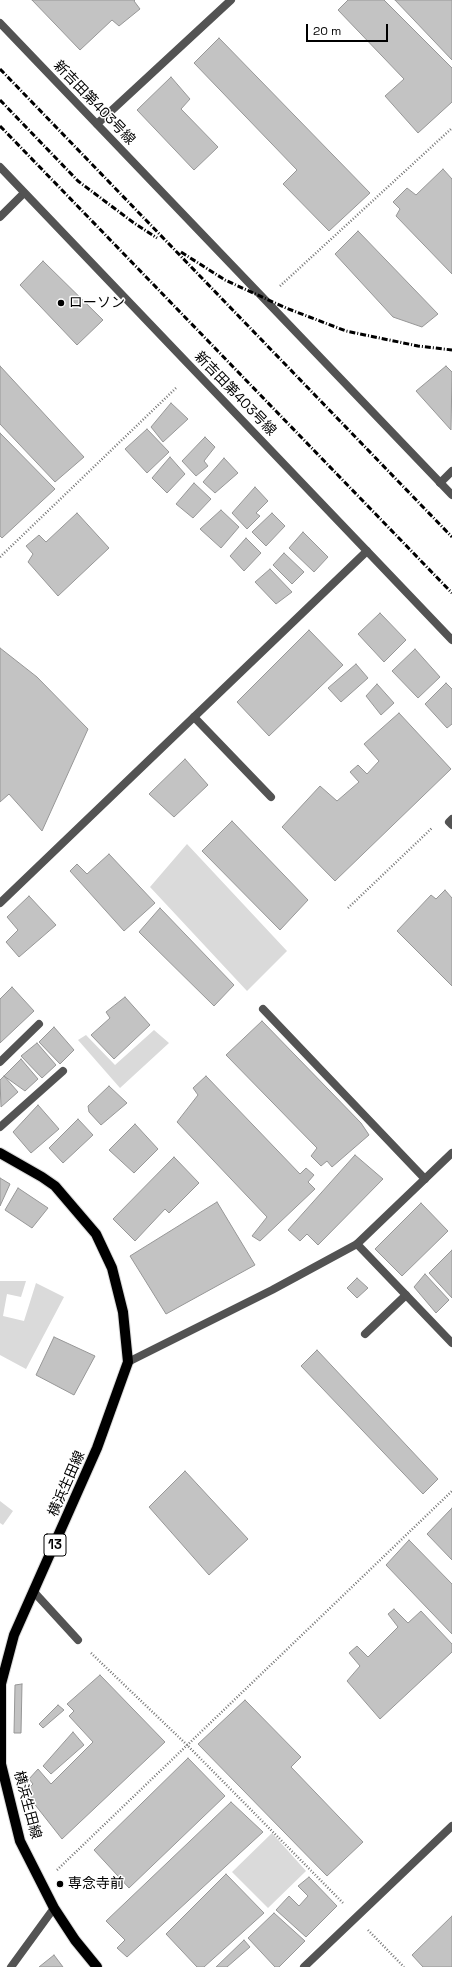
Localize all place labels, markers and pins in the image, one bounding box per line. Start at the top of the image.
place label: ローソン [69,295,125,311]
marker: ローソン [56,298,66,308]
place label: 専念寺前 [68,1876,124,1892]
marker: 専念寺前 [55,1879,65,1889]

